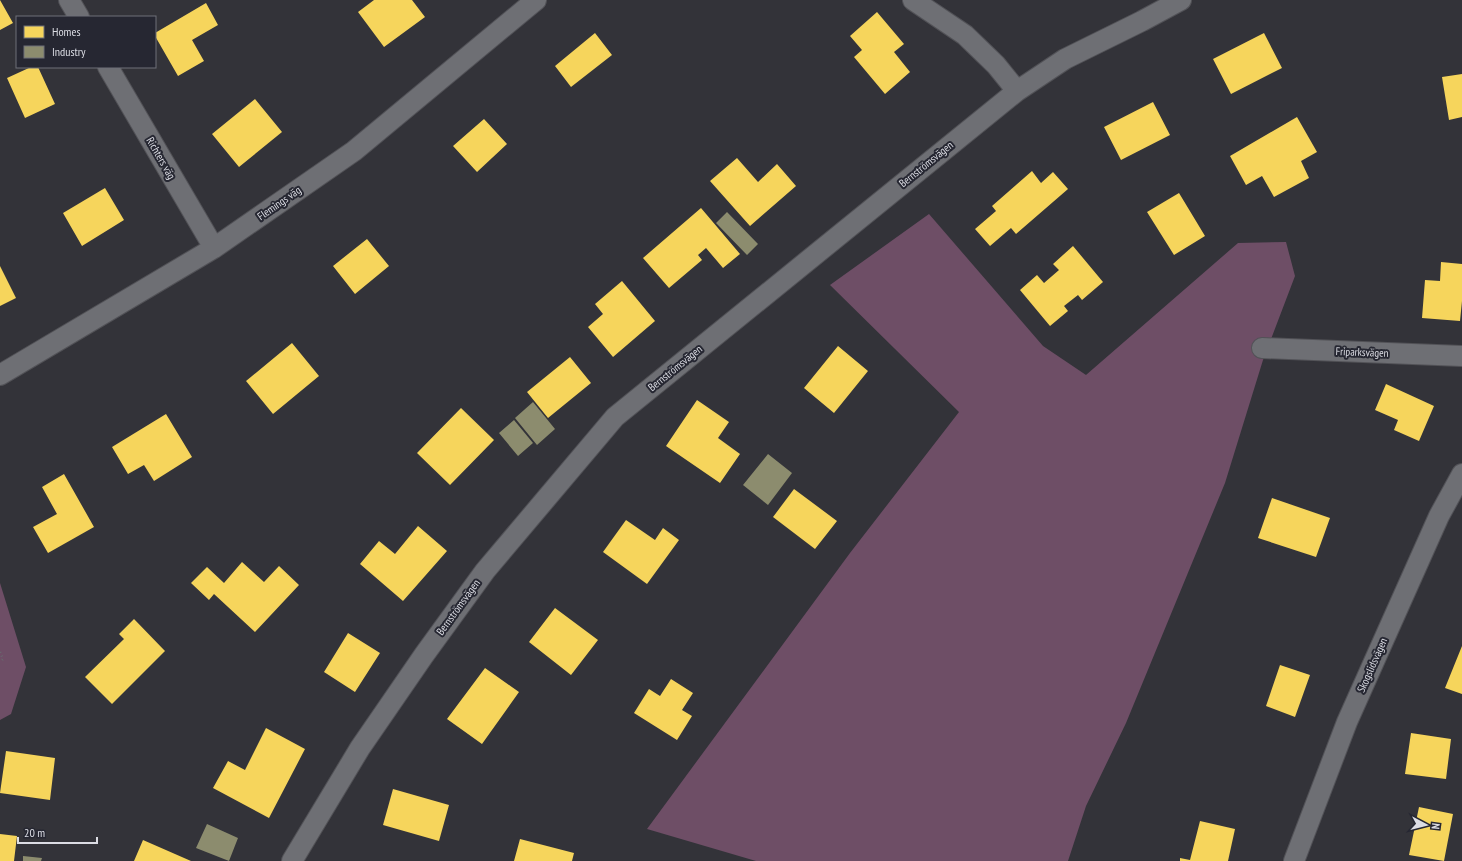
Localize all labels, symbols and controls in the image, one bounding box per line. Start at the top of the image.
legend [16,16,156,68]
text: Homes [52,24,80,39]
text: Industry [52,44,86,59]
street label: Richters väg [143,134,179,182]
street label: Bernströmsvägen [896,138,956,190]
street label: Flemings väg [254,183,304,223]
street label: Bernströmsvägen [645,342,705,394]
street label: Friparksvägen [1335,344,1389,360]
street label: Bernströmsvägen [433,576,483,638]
street label: Skogslidsvägen [1354,635,1390,694]
north arrow [1406,805,1446,845]
scale bar [18,819,97,845]
text: N [1429,822,1443,830]
text: 20 m [24,825,45,840]

